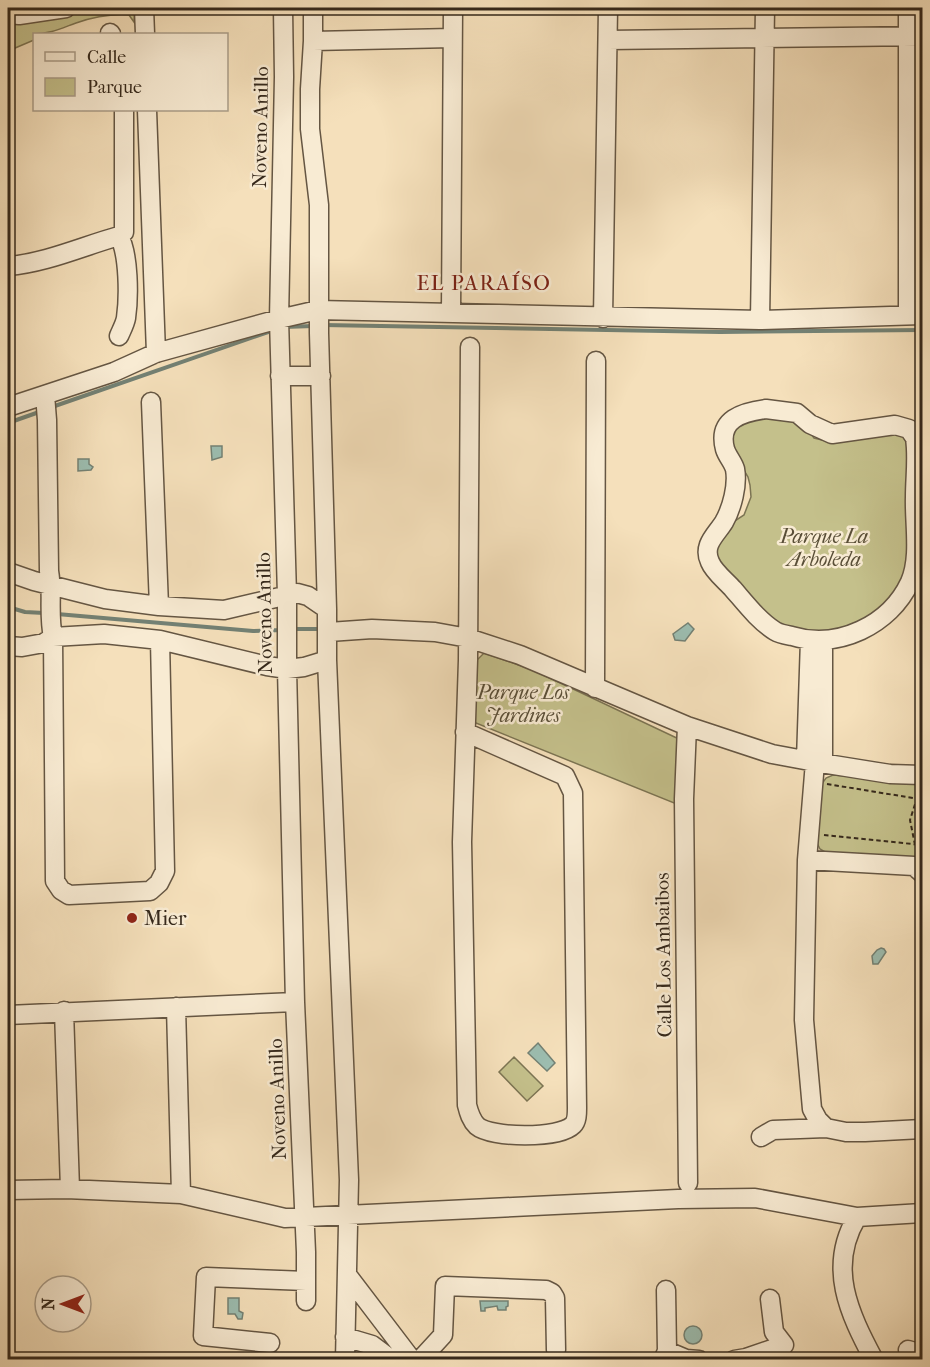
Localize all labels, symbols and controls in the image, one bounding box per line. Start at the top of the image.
legend [33,33,228,111]
text: Calle [87,47,126,68]
street label: Noveno Anillo [248,66,273,188]
text: Parque [87,77,142,98]
district label: EL PARAÍSO [417,271,551,295]
park label: Parque La Arboleda [779,525,868,571]
street label: Noveno Anillo [252,552,277,674]
park label: Parque Los Jardines [476,681,570,727]
street label: Calle Los Ambaibos [651,872,676,1038]
place label: Mier [144,907,187,930]
marker: Mier [125,911,139,925]
street label: Noveno Anillo [264,1038,291,1160]
north arrow [33,1274,93,1334]
text: N [39,1297,58,1310]

